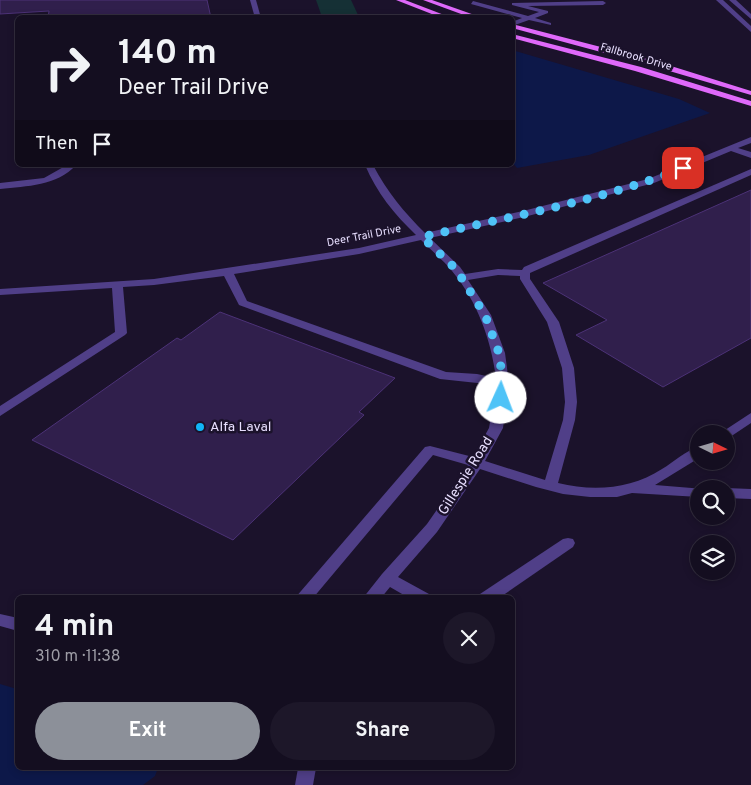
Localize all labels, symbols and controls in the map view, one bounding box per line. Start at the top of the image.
text: 140 m [118,32,217,76]
icon: right [35,35,100,100]
street label: Fallbrook Drive [599,40,674,74]
text: Deer Trail Drive [118,75,269,102]
icon: arrive [88,130,116,158]
text: Then [35,132,78,156]
pin [662,147,704,189]
icon: arrive [669,154,697,182]
street label: Deer Trail Drive [326,222,403,250]
position arrow [474,371,526,423]
place label: Alfa Laval [210,419,272,436]
marker: Alfa Laval [194,421,206,433]
north arrow [690,425,735,470]
map controls [690,425,735,580]
street label: Gillespie Road [435,434,497,518]
button: search [690,480,735,525]
button: layers [690,535,735,580]
text: 4 min [35,609,114,646]
button: close [443,612,495,664]
text: 310 m · 11:38 [35,647,121,667]
button: Exit [35,702,260,760]
button: Share [270,702,495,760]

